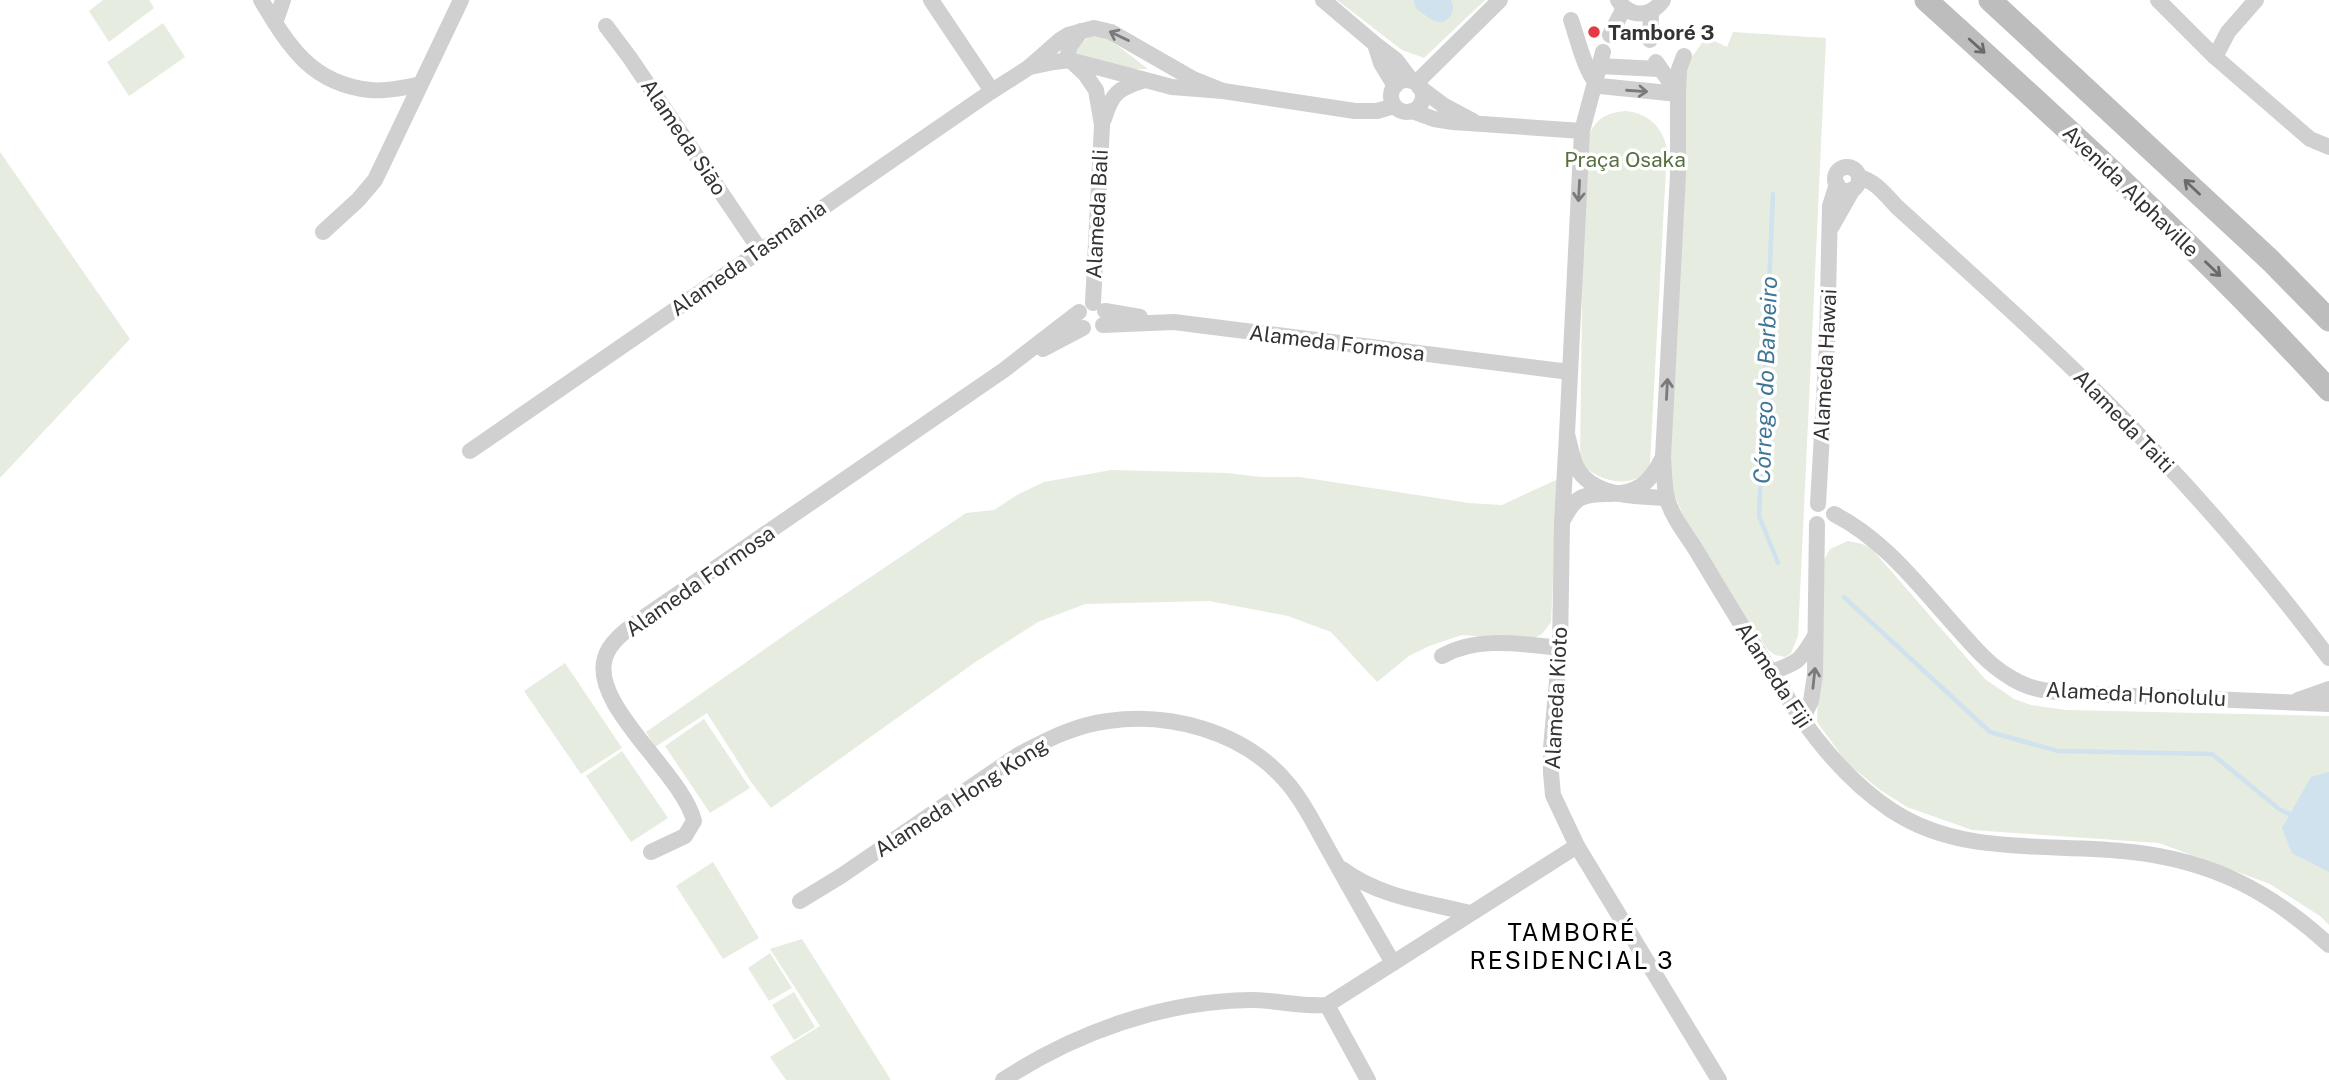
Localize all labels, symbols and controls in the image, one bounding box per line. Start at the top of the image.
place label: Tamboré 3 [1608,20,1715,45]
marker: Tamboré 3 [1586,24,1602,40]
one-way arrow [1109,29,1130,43]
one-way arrow [1968,38,1986,54]
street label: Alameda Sião [636,74,732,200]
one-way arrow [1625,84,1648,97]
street label: Avenida Alphaville [2058,120,2204,262]
park label: Praça Osaka [1564,147,1686,172]
street label: Alameda Bali [1081,149,1113,279]
one-way arrow [2184,178,2201,195]
one-way arrow [1573,180,1586,203]
street label: Alameda Tasmânia [665,195,831,321]
one-way arrow [2205,261,2222,278]
water label: Córrego do Barbeiro [1748,276,1782,484]
street label: Alameda Hawai [1809,288,1841,442]
street label: Alameda Formosa [1248,320,1426,366]
street label: Alameda Taiti [2069,364,2179,478]
one-way arrow [1660,378,1673,401]
street label: Alameda Formosa [621,520,779,642]
street label: Alameda Fiji [1731,618,1817,732]
street label: Alameda Kioto [1540,626,1572,770]
one-way arrow [1808,667,1821,690]
street label: Alameda Honolulu [2045,677,2227,711]
street label: Alameda Hong Kong [870,732,1052,862]
district label: TAMBORÉ RESIDENCIAL 3 [1470,918,1674,974]

